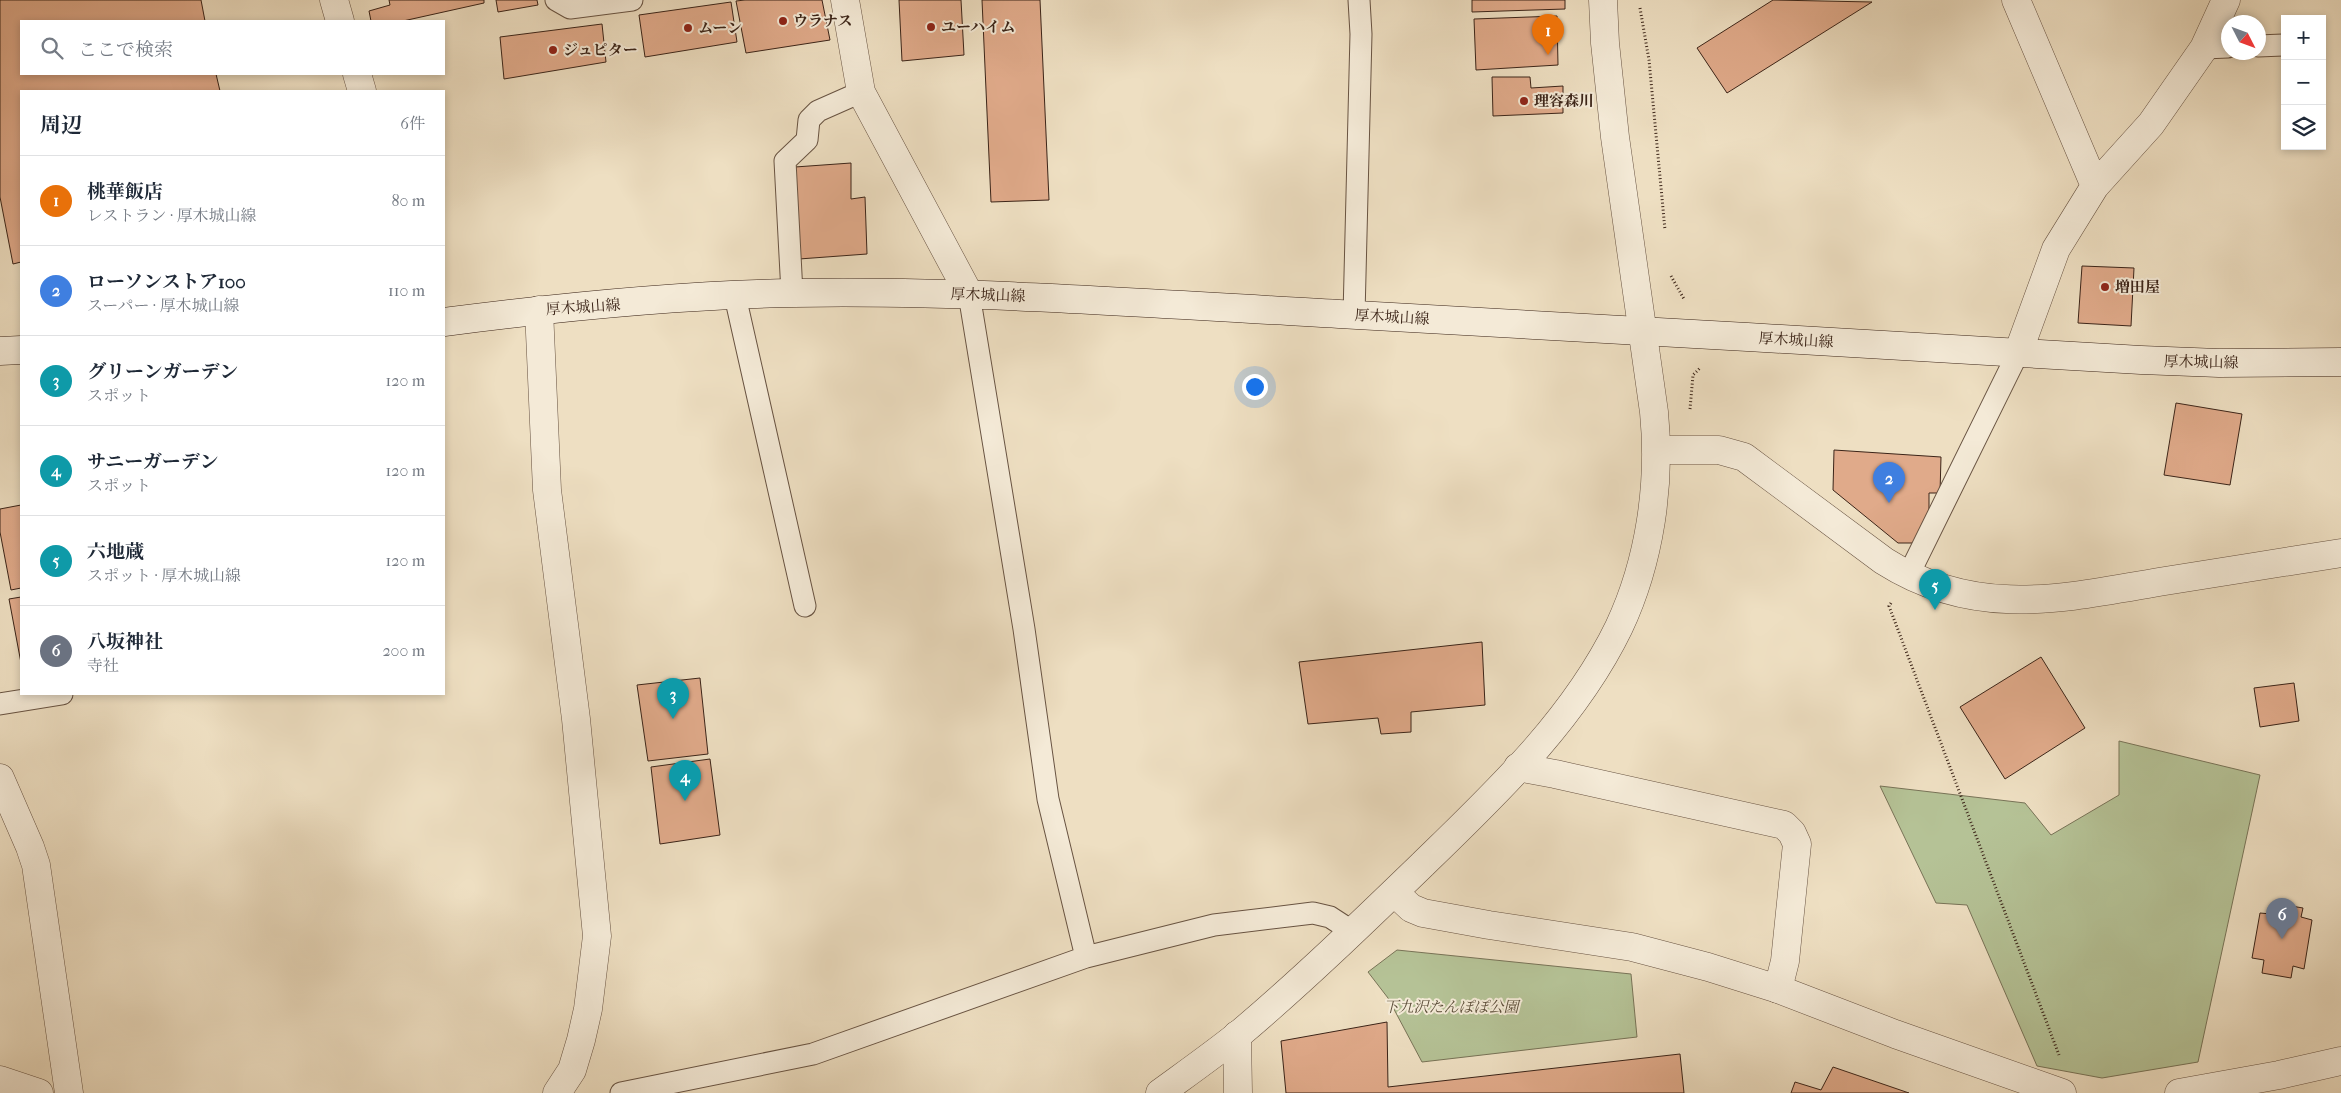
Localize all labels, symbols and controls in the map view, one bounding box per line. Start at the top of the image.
place label: ウラナス [793,12,852,30]
pin: 1 [1532,14,1564,55]
marker: ウラナス [777,15,789,27]
north arrow [2221,15,2266,60]
map controls [2281,15,2326,150]
button: + [2281,15,2326,60]
place label: ユーハイム [941,18,1015,36]
place label: ムーン [698,19,742,37]
search box [20,20,445,75]
marker: ユーハイム [925,21,937,33]
marker: ムーン [682,22,694,34]
icon: search [38,34,66,62]
text: ここで検索 [78,39,173,61]
place label: ジュピター [563,41,638,59]
marker: ジュピター [547,44,559,56]
button: − [2281,60,2326,105]
place label: 理容森川 [1534,92,1594,110]
marker: 理容森川 [1518,95,1530,107]
button: layers [2281,105,2326,150]
text: 周辺 [40,113,82,137]
text: 6件 [400,114,425,133]
text: 桃華飯店 [87,181,163,203]
text: 1 [53,191,59,210]
text: 80 m [391,191,425,210]
text: レストラン · 厚木城山線 [87,206,257,225]
text: ローソンストア100 [87,271,246,293]
place label: 増田屋 [2115,278,2160,296]
text: 2 [52,281,60,300]
text: 110 m [388,281,425,300]
marker: 増田屋 [2099,281,2111,293]
street label: 厚木城山線 [950,285,1026,305]
street label: 厚木城山線 [545,295,621,319]
text: スーパー · 厚木城山線 [87,296,240,315]
street label: 厚木城山線 [1354,306,1430,328]
street label: 厚木城山線 [1758,329,1834,351]
street label: 厚木城山線 [2163,352,2239,372]
text: グリーンガーデン [87,361,238,383]
text: 3 [53,371,59,390]
text: 120 m [386,371,425,390]
your location [1242,374,1268,400]
text: スポット [87,386,151,405]
text: サニーガーデン [87,451,218,473]
text: 4 [51,461,61,480]
text: 120 m [386,461,425,480]
pin: 2 [1873,462,1905,503]
text: スポット [87,476,151,495]
text: 六地蔵 [87,541,144,563]
text: 5 [53,551,59,570]
text: 120 m [386,551,425,570]
text: スポット · 厚木城山線 [87,566,241,585]
pin: 5 [1919,569,1951,610]
text: 八坂神社 [87,631,163,653]
text: 6 [52,641,60,660]
text: 200 m [382,641,425,660]
text: 寺社 [87,656,119,675]
pin: 3 [657,678,689,719]
pin: 4 [669,760,701,801]
pin: 6 [2266,898,2298,939]
park label: 下九沢たんぽぽ公園 [1383,998,1521,1016]

